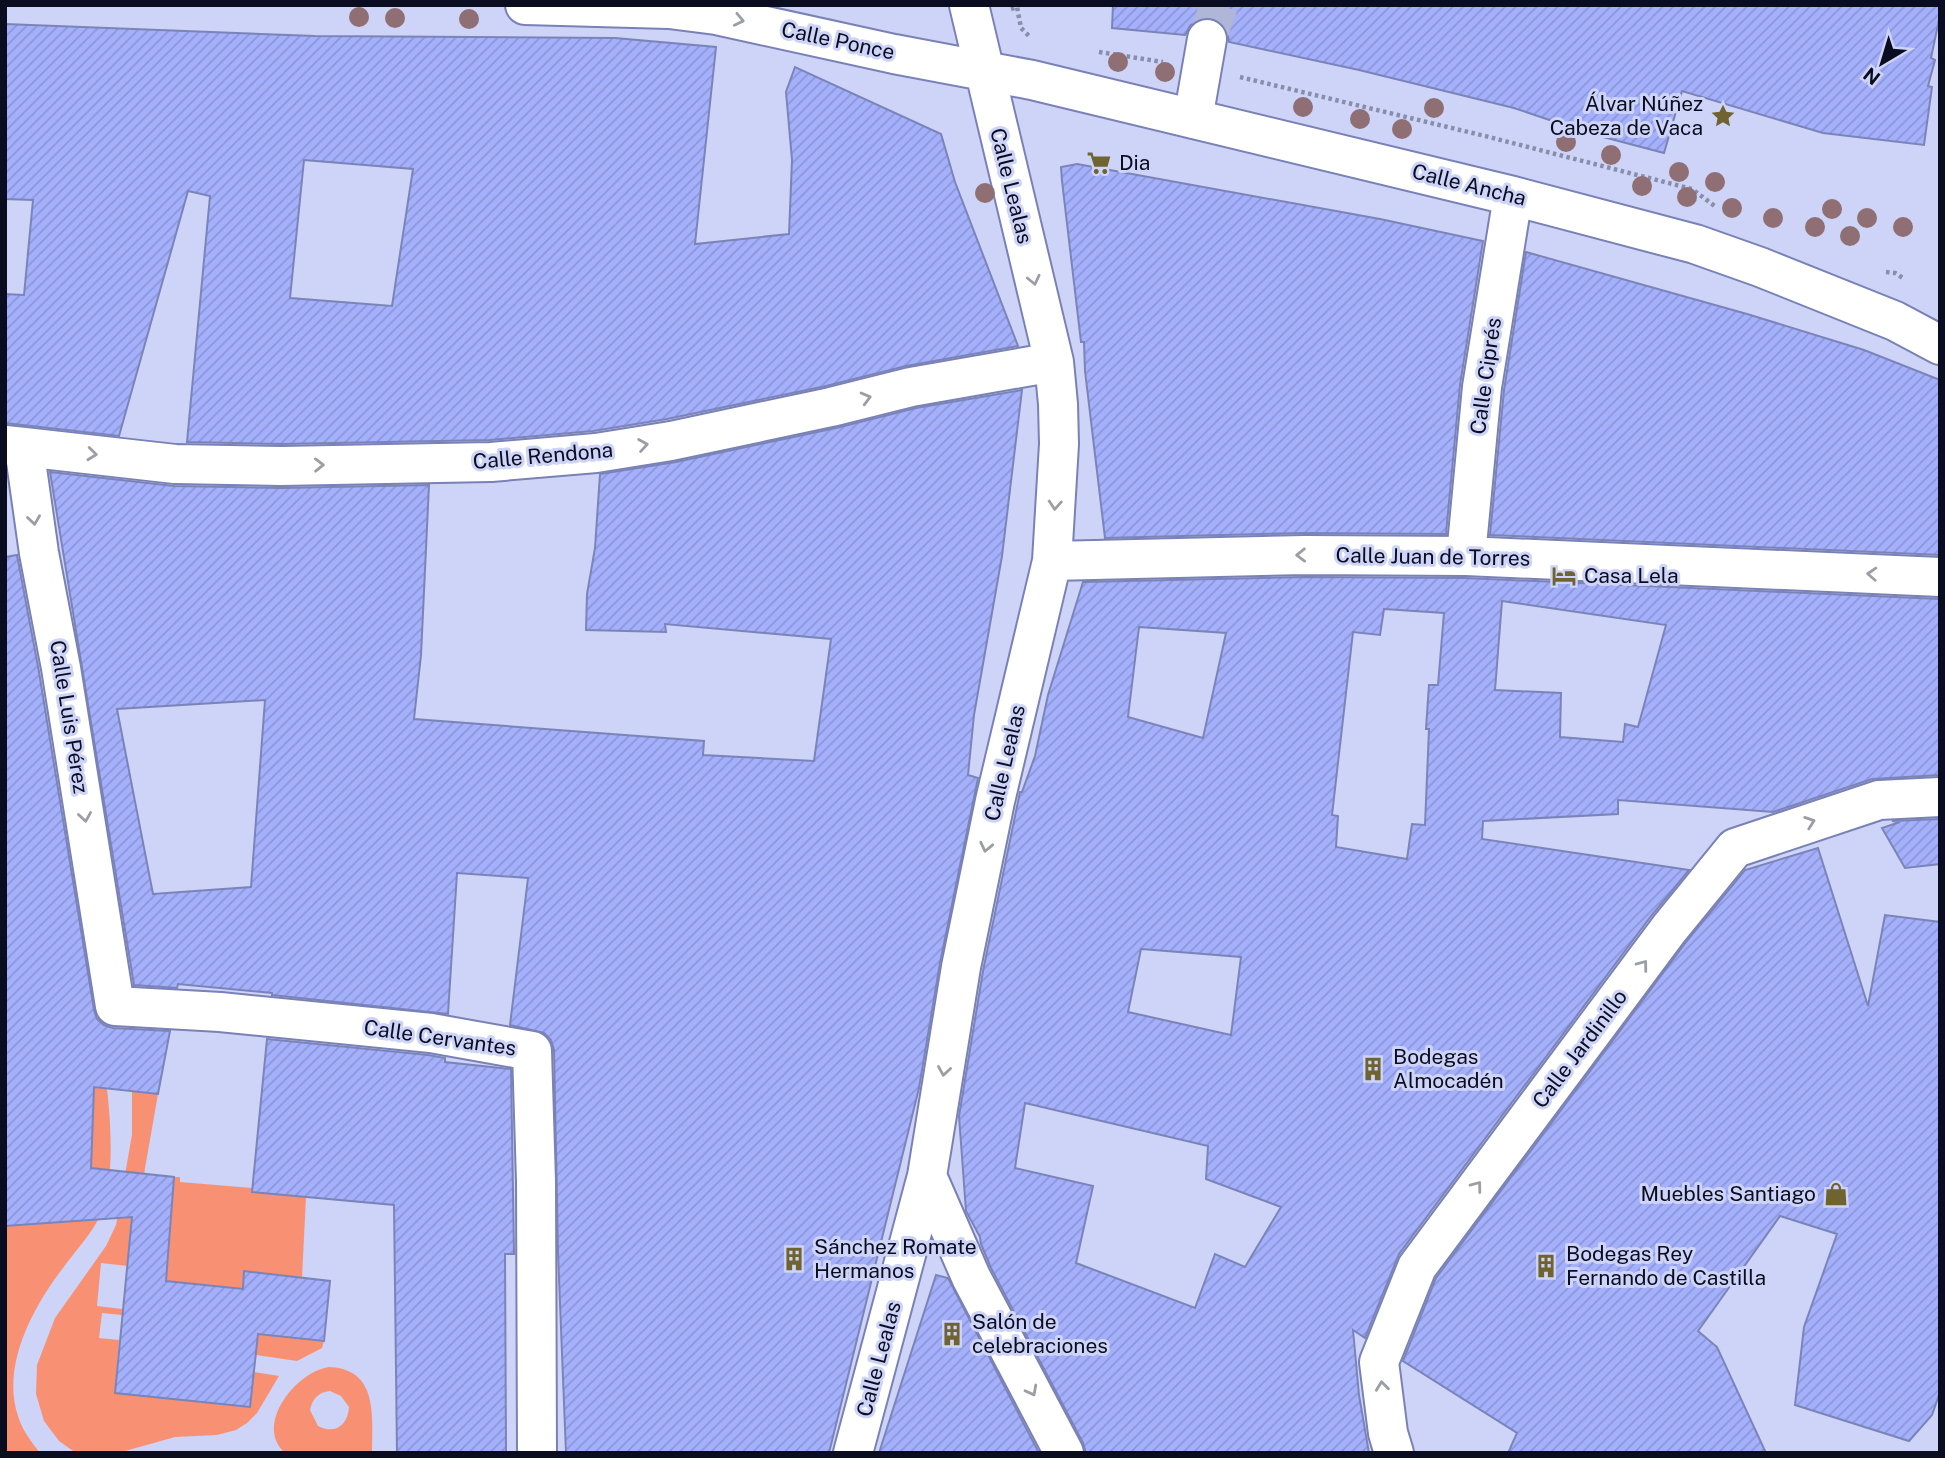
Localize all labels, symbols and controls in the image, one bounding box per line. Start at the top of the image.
one-way arrow [733,12,745,27]
street label: Calle Ponce [779,16,897,65]
north arrow [1847,28,1917,98]
text: N [1859,63,1884,90]
place label: Álvar Núñez Cabeza de Vaca [1550,91,1703,140]
place icon: Álvar Núñez Cabeza de Vaca [1709,102,1737,130]
street label: Calle Lealas [985,126,1038,246]
supermarket icon: Dia [1085,149,1113,177]
place label: Dia [1119,150,1150,175]
street label: Calle Ancha [1409,158,1529,211]
one-way arrow [1026,274,1040,286]
street label: Calle Ciprés [1465,316,1506,436]
one-way arrow [860,392,872,406]
street label: Calle Rendona [472,437,614,474]
one-way arrow [638,438,649,453]
one-way arrow [86,447,98,462]
one-way arrow [314,458,325,473]
one-way arrow [1048,500,1063,511]
one-way arrow [27,514,42,526]
street label: Calle Juan de Torres [1336,542,1530,571]
one-way arrow [1296,547,1306,563]
hotel icon: Casa Lela [1550,562,1578,590]
place label: Casa Lela [1584,563,1679,588]
one-way arrow [1866,566,1877,581]
street label: Calle Luis Pérez [45,638,94,795]
street label: Calle Lealas [979,703,1030,823]
one-way arrow [77,811,92,823]
one-way arrow [1803,816,1815,830]
one-way arrow [979,841,994,853]
one-way arrow [1634,960,1647,972]
street label: Calle Jardinillo [1527,985,1632,1113]
street label: Calle Cervantes [362,1014,518,1061]
place label: Bodegas Almocadén [1393,1044,1504,1093]
building icon: Bodegas Almocadén [1359,1055,1387,1083]
one-way arrow [937,1065,952,1077]
shop icon: Muebles Santiago [1822,1180,1850,1208]
one-way arrow [1469,1181,1482,1194]
place label: Muebles Santiago [1641,1181,1816,1206]
place label: Sánchez Romate Hermanos [814,1234,977,1283]
place label: Bodegas Rey Fernando de Castilla [1566,1241,1766,1290]
building icon: Sánchez Romate Hermanos [780,1245,808,1273]
building icon: Bodegas Rey Fernando de Castilla [1532,1252,1560,1280]
street label: Calle Lealas [851,1299,906,1419]
place label: Salón de celebraciones [972,1309,1108,1358]
building icon: Salón de celebraciones [938,1320,966,1348]
one-way arrow [1374,1380,1389,1392]
one-way arrow [1023,1384,1037,1397]

